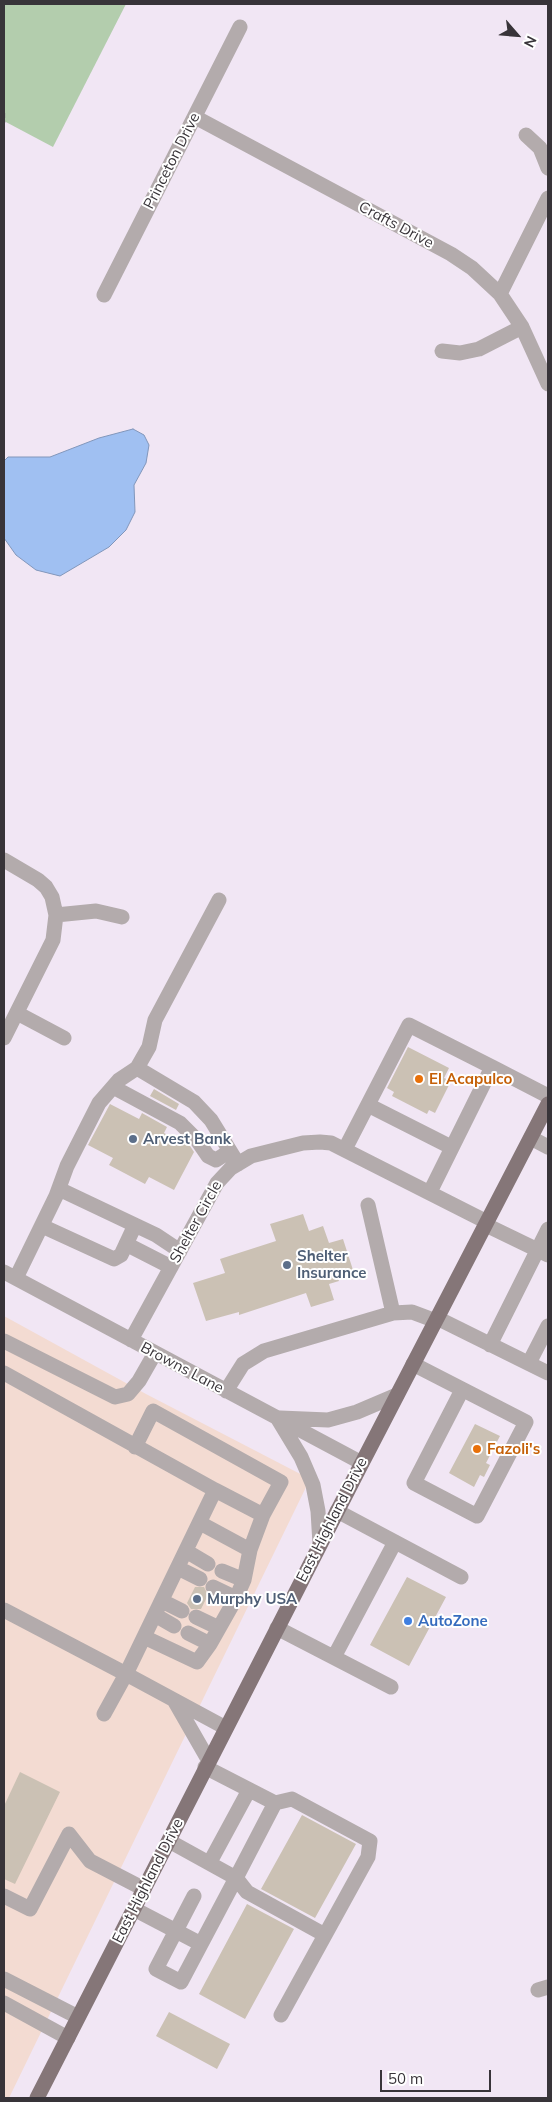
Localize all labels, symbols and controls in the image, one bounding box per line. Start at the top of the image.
north arrow [492,10,542,60]
text: N [520,33,541,51]
street label: Princeton Drive [140,110,204,212]
street label: Crafts Drive [355,198,437,252]
place label: El Acapulco [429,1070,512,1088]
marker: El Acapulco [413,1073,425,1085]
place label: Arvest Bank [143,1130,231,1148]
marker: Arvest Bank [127,1133,139,1145]
street label: Shelter Circle [166,1178,226,1266]
place label: Shelter Insurance [297,1247,367,1282]
marker: Shelter Insurance [281,1259,293,1271]
street label: Browns Lane [137,1339,227,1397]
place label: Fazoli's [487,1440,540,1458]
marker: Fazoli's [471,1443,483,1455]
street label: East Highland Drive [293,1455,371,1585]
place label: Murphy USA [207,1590,297,1608]
marker: Murphy USA [191,1593,203,1605]
place label: AutoZone [418,1612,488,1630]
marker: AutoZone [402,1615,414,1627]
street label: East Highland Drive [109,1816,187,1946]
scale bar [382,2060,493,2092]
text: 50 m [388,2069,423,2088]

